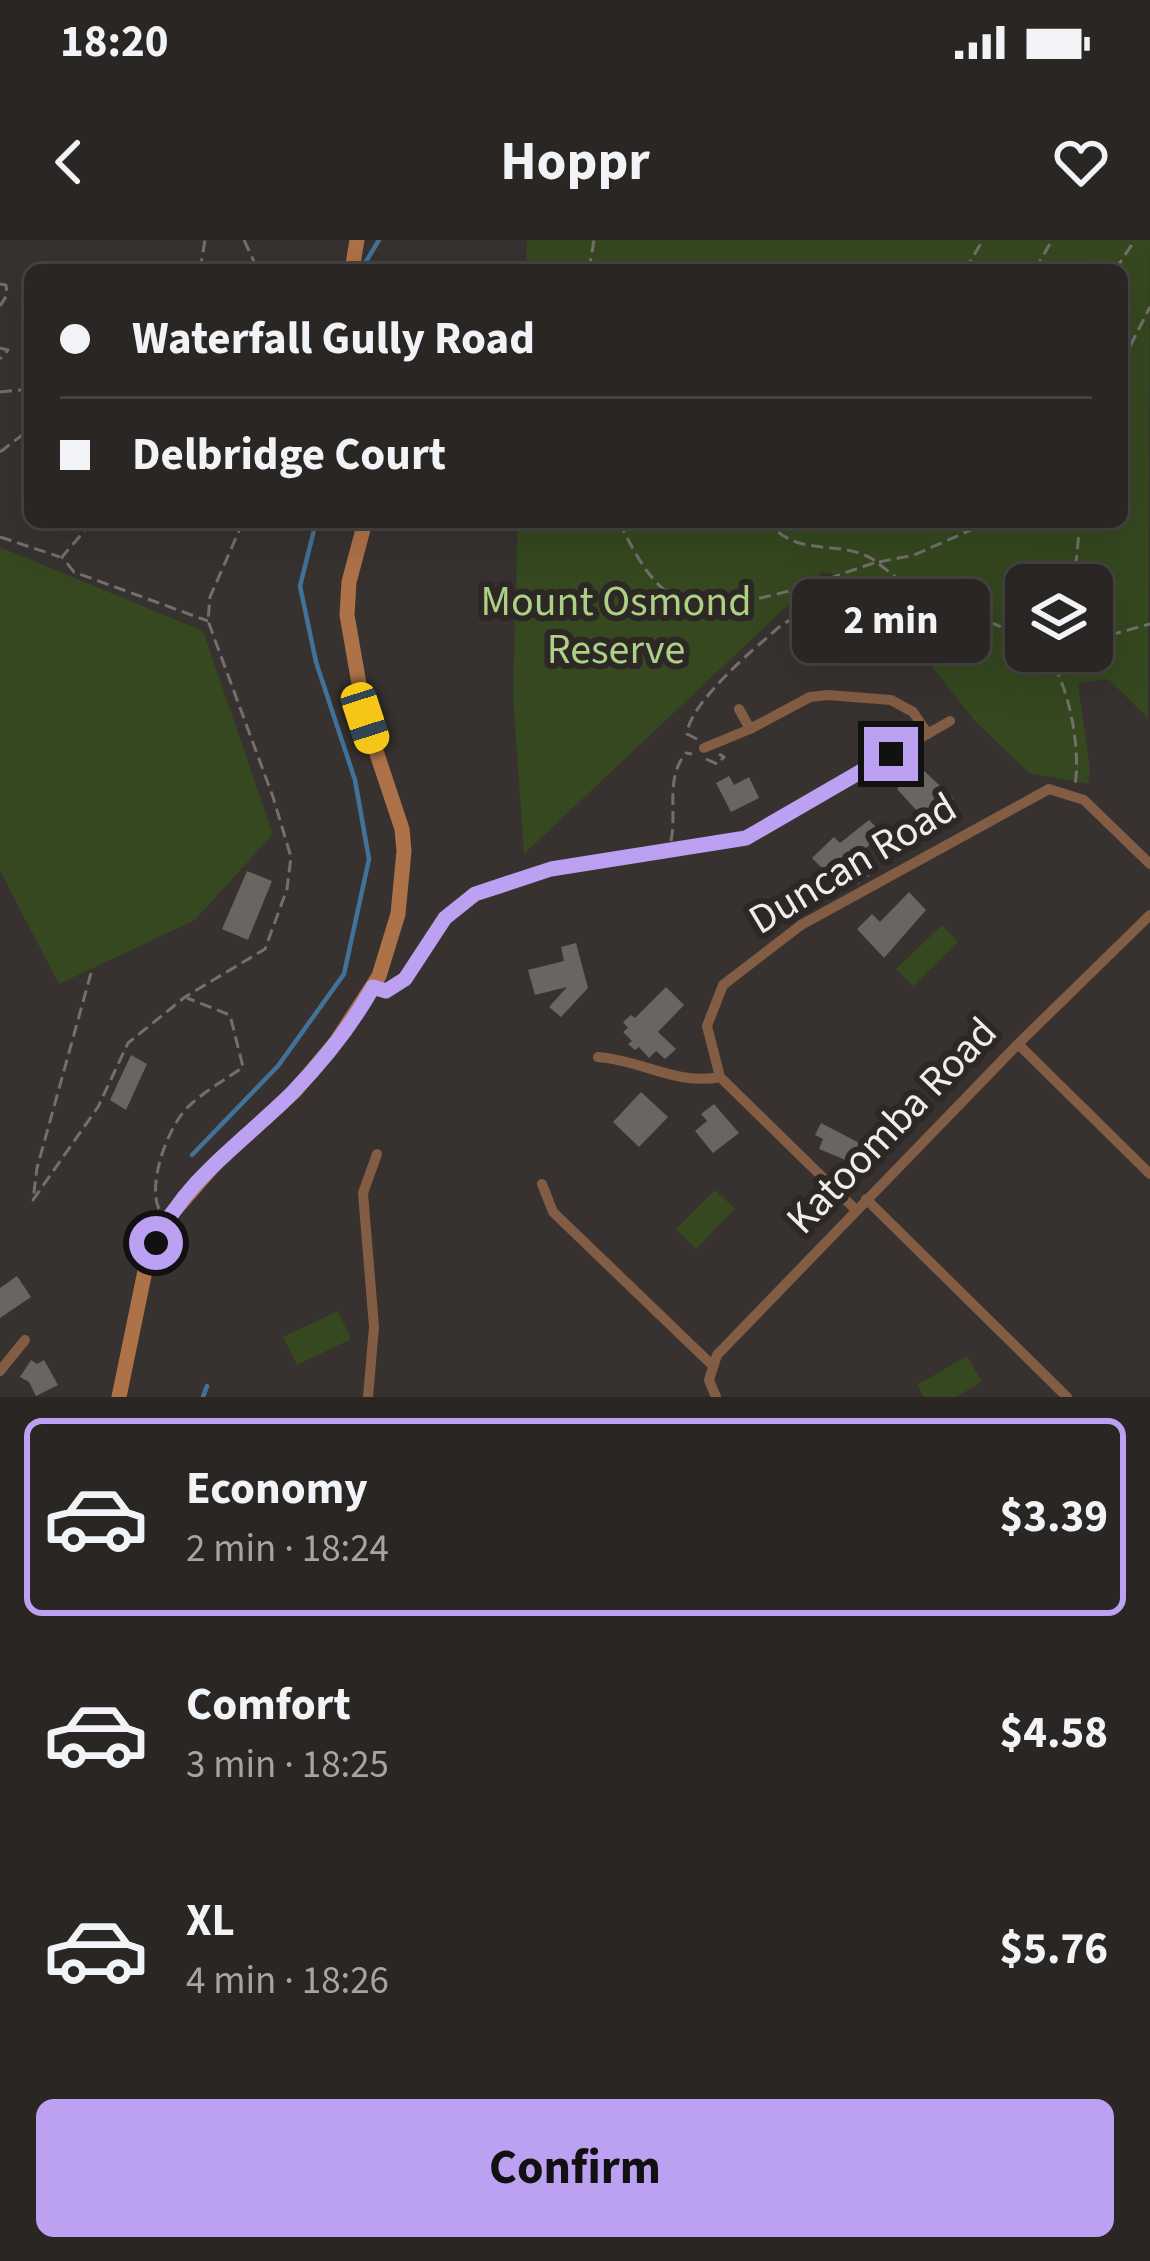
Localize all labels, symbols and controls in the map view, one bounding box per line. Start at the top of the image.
text: 18:20 [60,10,169,74]
text: Hoppr [500,124,650,201]
icon: back [36,129,102,195]
icon: heart [1048,129,1114,195]
text: Waterfall Gully Road [132,307,535,371]
text: Delbridge Court [132,423,446,487]
map controls [1005,564,1113,672]
button: layers [1005,564,1113,672]
park label: Mount Osmond Reserve [480,572,752,680]
callout: 2 min [792,580,990,664]
text: 2 min [844,593,938,649]
car [337,678,393,758]
route end [864,727,918,781]
street label: Duncan Road [738,778,968,950]
street label: Katoomba Road [773,1004,1011,1248]
route start [129,1216,183,1270]
text: Economy [186,1457,368,1521]
icon: car [42,1463,150,1571]
text: $3.39 [999,1485,1108,1549]
text: 2 min · 18:24 [186,1521,389,1577]
text: Comfort [186,1673,351,1737]
icon: car [42,1679,150,1787]
text: $4.58 [999,1701,1108,1765]
text: 3 min · 18:25 [186,1737,389,1793]
text: XL [186,1889,235,1953]
icon: car [42,1895,150,2003]
text: $5.76 [999,1917,1108,1981]
text: 4 min · 18:26 [186,1953,389,2009]
button: Confirm [36,2099,1114,2237]

